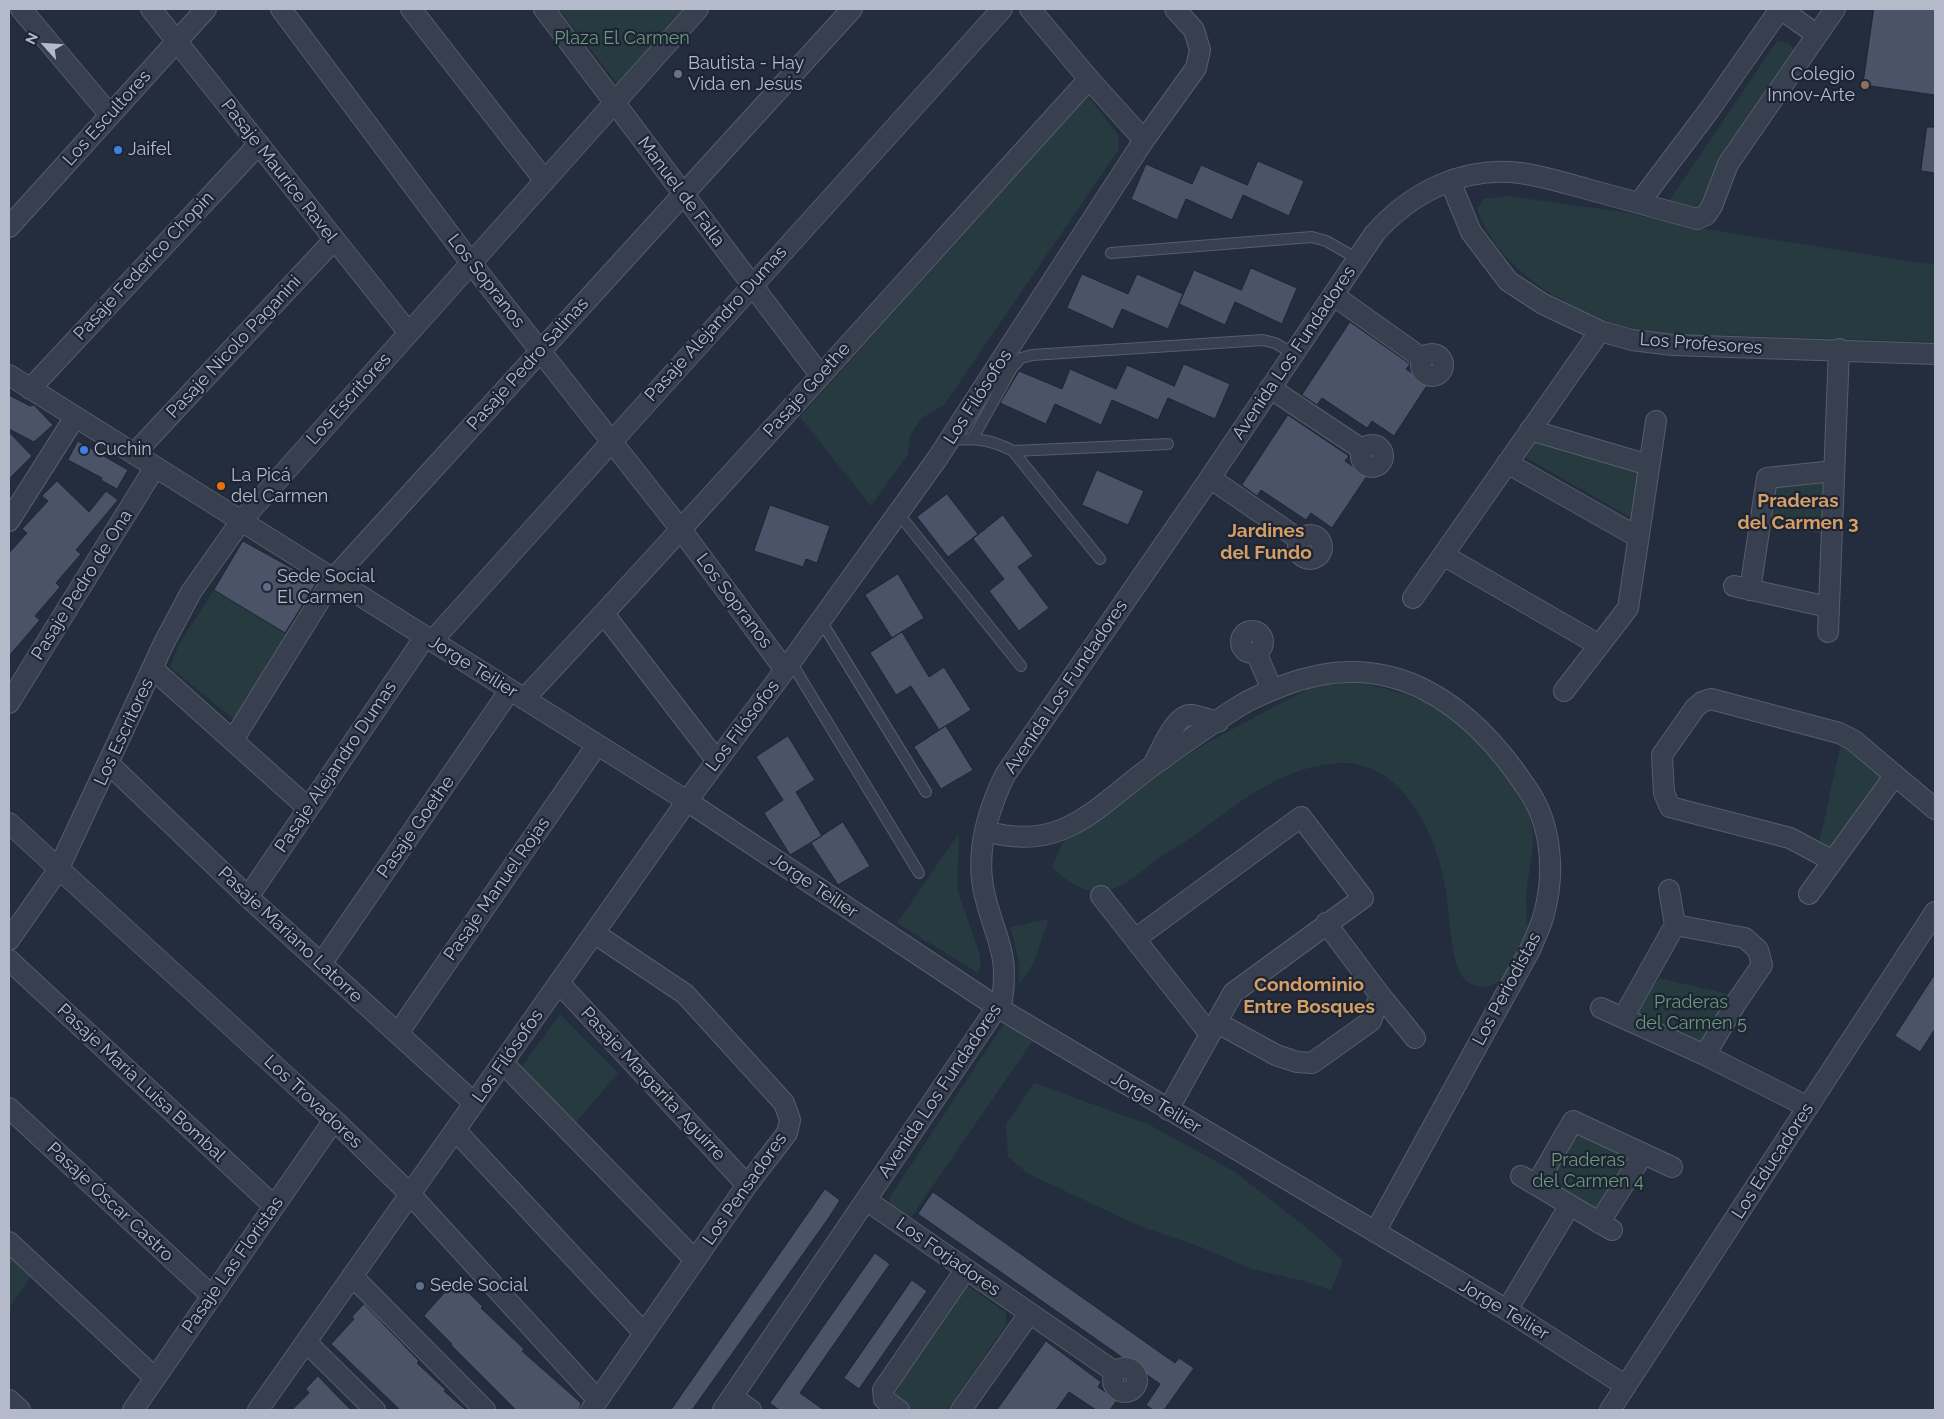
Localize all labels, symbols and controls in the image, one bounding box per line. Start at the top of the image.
north arrow [20,20,70,70]
park label: Plaza El Carmen [554,28,690,50]
text: N [22,30,41,47]
place label: Bautista - Hay Vida en Jesús [688,53,804,96]
place label: Colegio Innov-Arte [1767,64,1855,106]
street label: Los Escultores [58,66,156,170]
marker: Bautista - Hay Vida en Jesús [672,68,684,80]
marker: Colegio Innov-Arte [1859,79,1871,91]
street label: Pasaje Maurice Ravel [216,95,342,247]
street label: Manuel de Falla [633,133,729,251]
place label: Jaifel [128,139,171,161]
marker: Jaifel [112,144,124,156]
street label: Pasaje Federico Chopin [69,187,219,345]
street label: Los Sopranos [443,230,529,332]
street label: Pasaje Alejandro Dumas [640,242,792,406]
street label: Avenida Los Fundadores [1228,262,1360,444]
street label: Pasaje Nicolo Paganini [162,271,306,423]
street label: Pasaje Pedro Salinas [463,293,593,435]
street label: Los Profesores [1639,329,1763,359]
street label: Pasaje Goethe [759,338,855,442]
street label: Los Filósofos [939,346,1017,448]
street label: Los Escritores [302,349,396,449]
place label: Cuchin [94,439,152,461]
marker: Cuchin [78,444,90,456]
place label: La Picá del Carmen [231,465,328,508]
marker: La Picá del Carmen [215,480,227,492]
district label: Praderas del Carmen 3 [1737,490,1859,534]
street label: Pasaje Pedro de Ona [27,506,137,664]
district label: Jardines del Fundo [1220,520,1312,564]
street label: Los Sopranos [691,549,777,653]
place label: Sede Social El Carmen [277,566,375,608]
marker: Sede Social El Carmen [261,581,273,593]
street label: Avenida Los Fundadores [1000,596,1132,778]
street label: Jorge Teilier [425,631,521,703]
street label: Los Escritores [90,675,158,789]
street label: Los Filósofos [702,676,784,776]
street label: Pasaje Alejandro Dumas [271,677,401,857]
street label: Pasaje Goethe [373,772,459,882]
street label: Pasaje Manuel Rojas [439,813,555,965]
street label: Jorge Teilier [766,849,862,923]
street label: Pasaje Mariano Latorre [213,862,367,1008]
street label: Los Periodistas [1468,929,1546,1049]
district label: Condominio Entre Bosques [1243,974,1375,1018]
park label: Praderas del Carmen 5 [1635,992,1747,1034]
street label: Pasaje María Luisa Bombal [52,999,230,1167]
street label: Avenida Los Fundadores [874,1000,1006,1182]
street label: Pasaje Margarita Aguirre [576,1003,730,1165]
street label: Los Filósofos [468,1005,548,1107]
street label: Los Trovadores [259,1051,367,1153]
street label: Jorge Teilier [1107,1068,1205,1138]
street label: Los Educadores [1728,1099,1818,1223]
street label: Los Pensadores [698,1129,792,1249]
street label: Pasaje Óscar Castro [42,1138,178,1266]
park label: Praderas del Carmen 4 [1532,1150,1644,1192]
street label: Pasaje Las Floristas [178,1193,288,1337]
street label: Los Forjadores [892,1213,1004,1301]
place label: Sede Social [430,1275,528,1297]
street label: Jorge Teilier [1455,1275,1553,1345]
marker: Sede Social [414,1280,426,1292]

